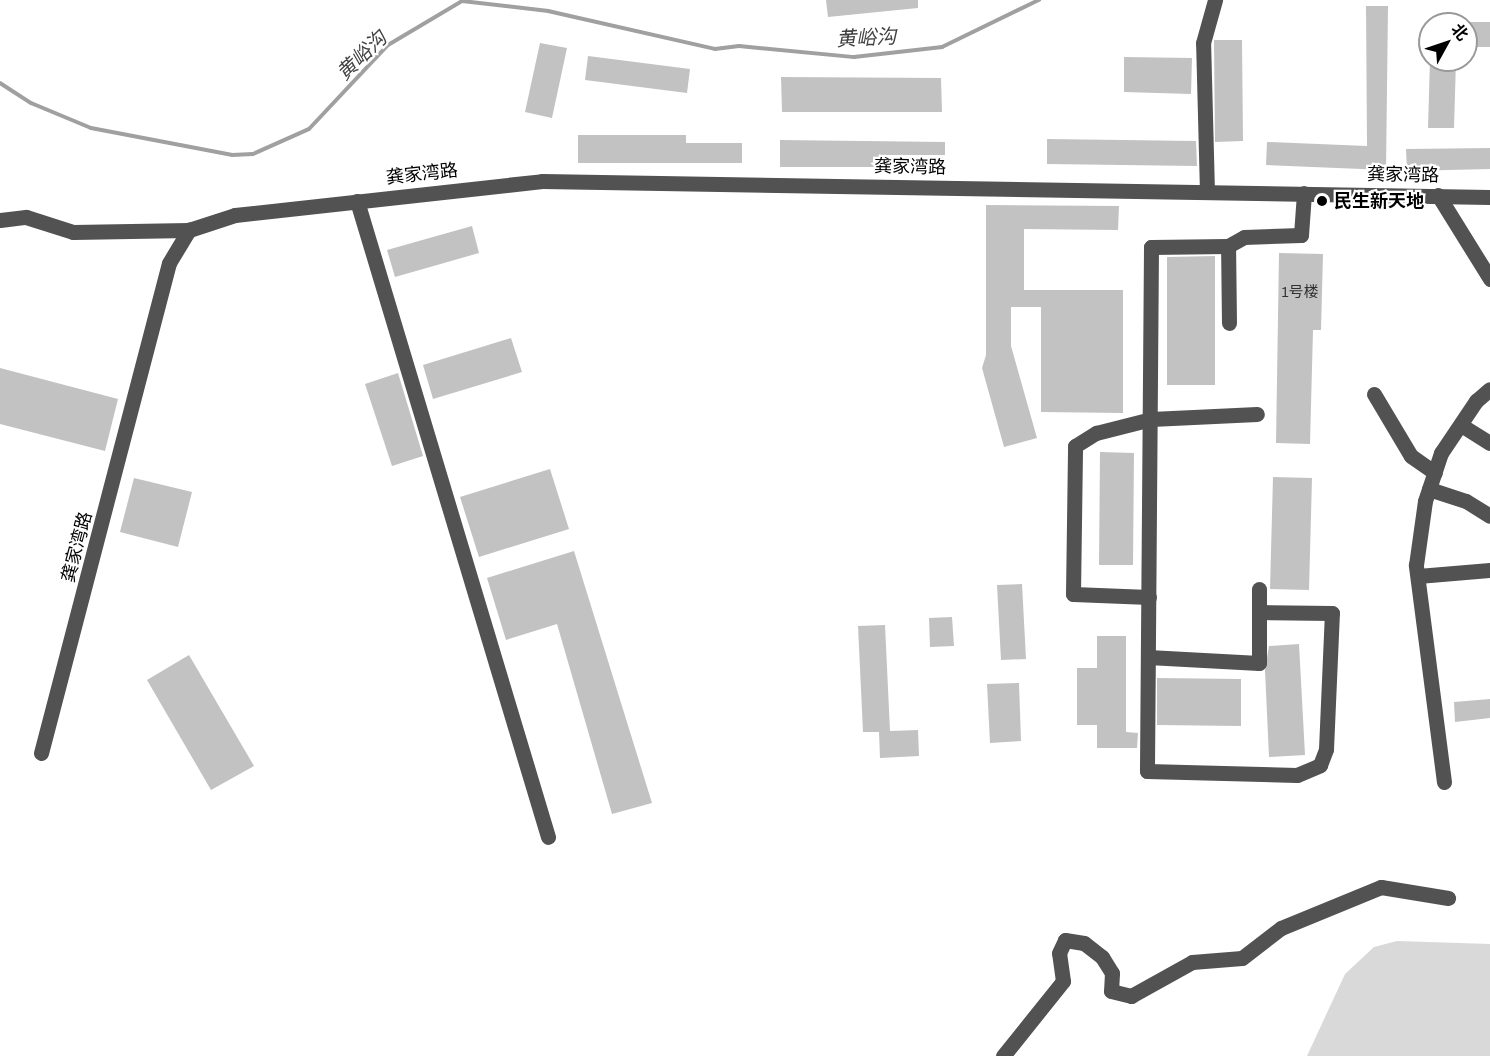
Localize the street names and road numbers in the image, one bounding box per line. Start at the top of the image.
street label: 龚家湾路 [874,156,946,178]
street label: 龚家湾路 [385,159,459,189]
street label: 龚家湾路 [1367,164,1439,186]
street label: 龚家湾路 [57,509,97,585]

